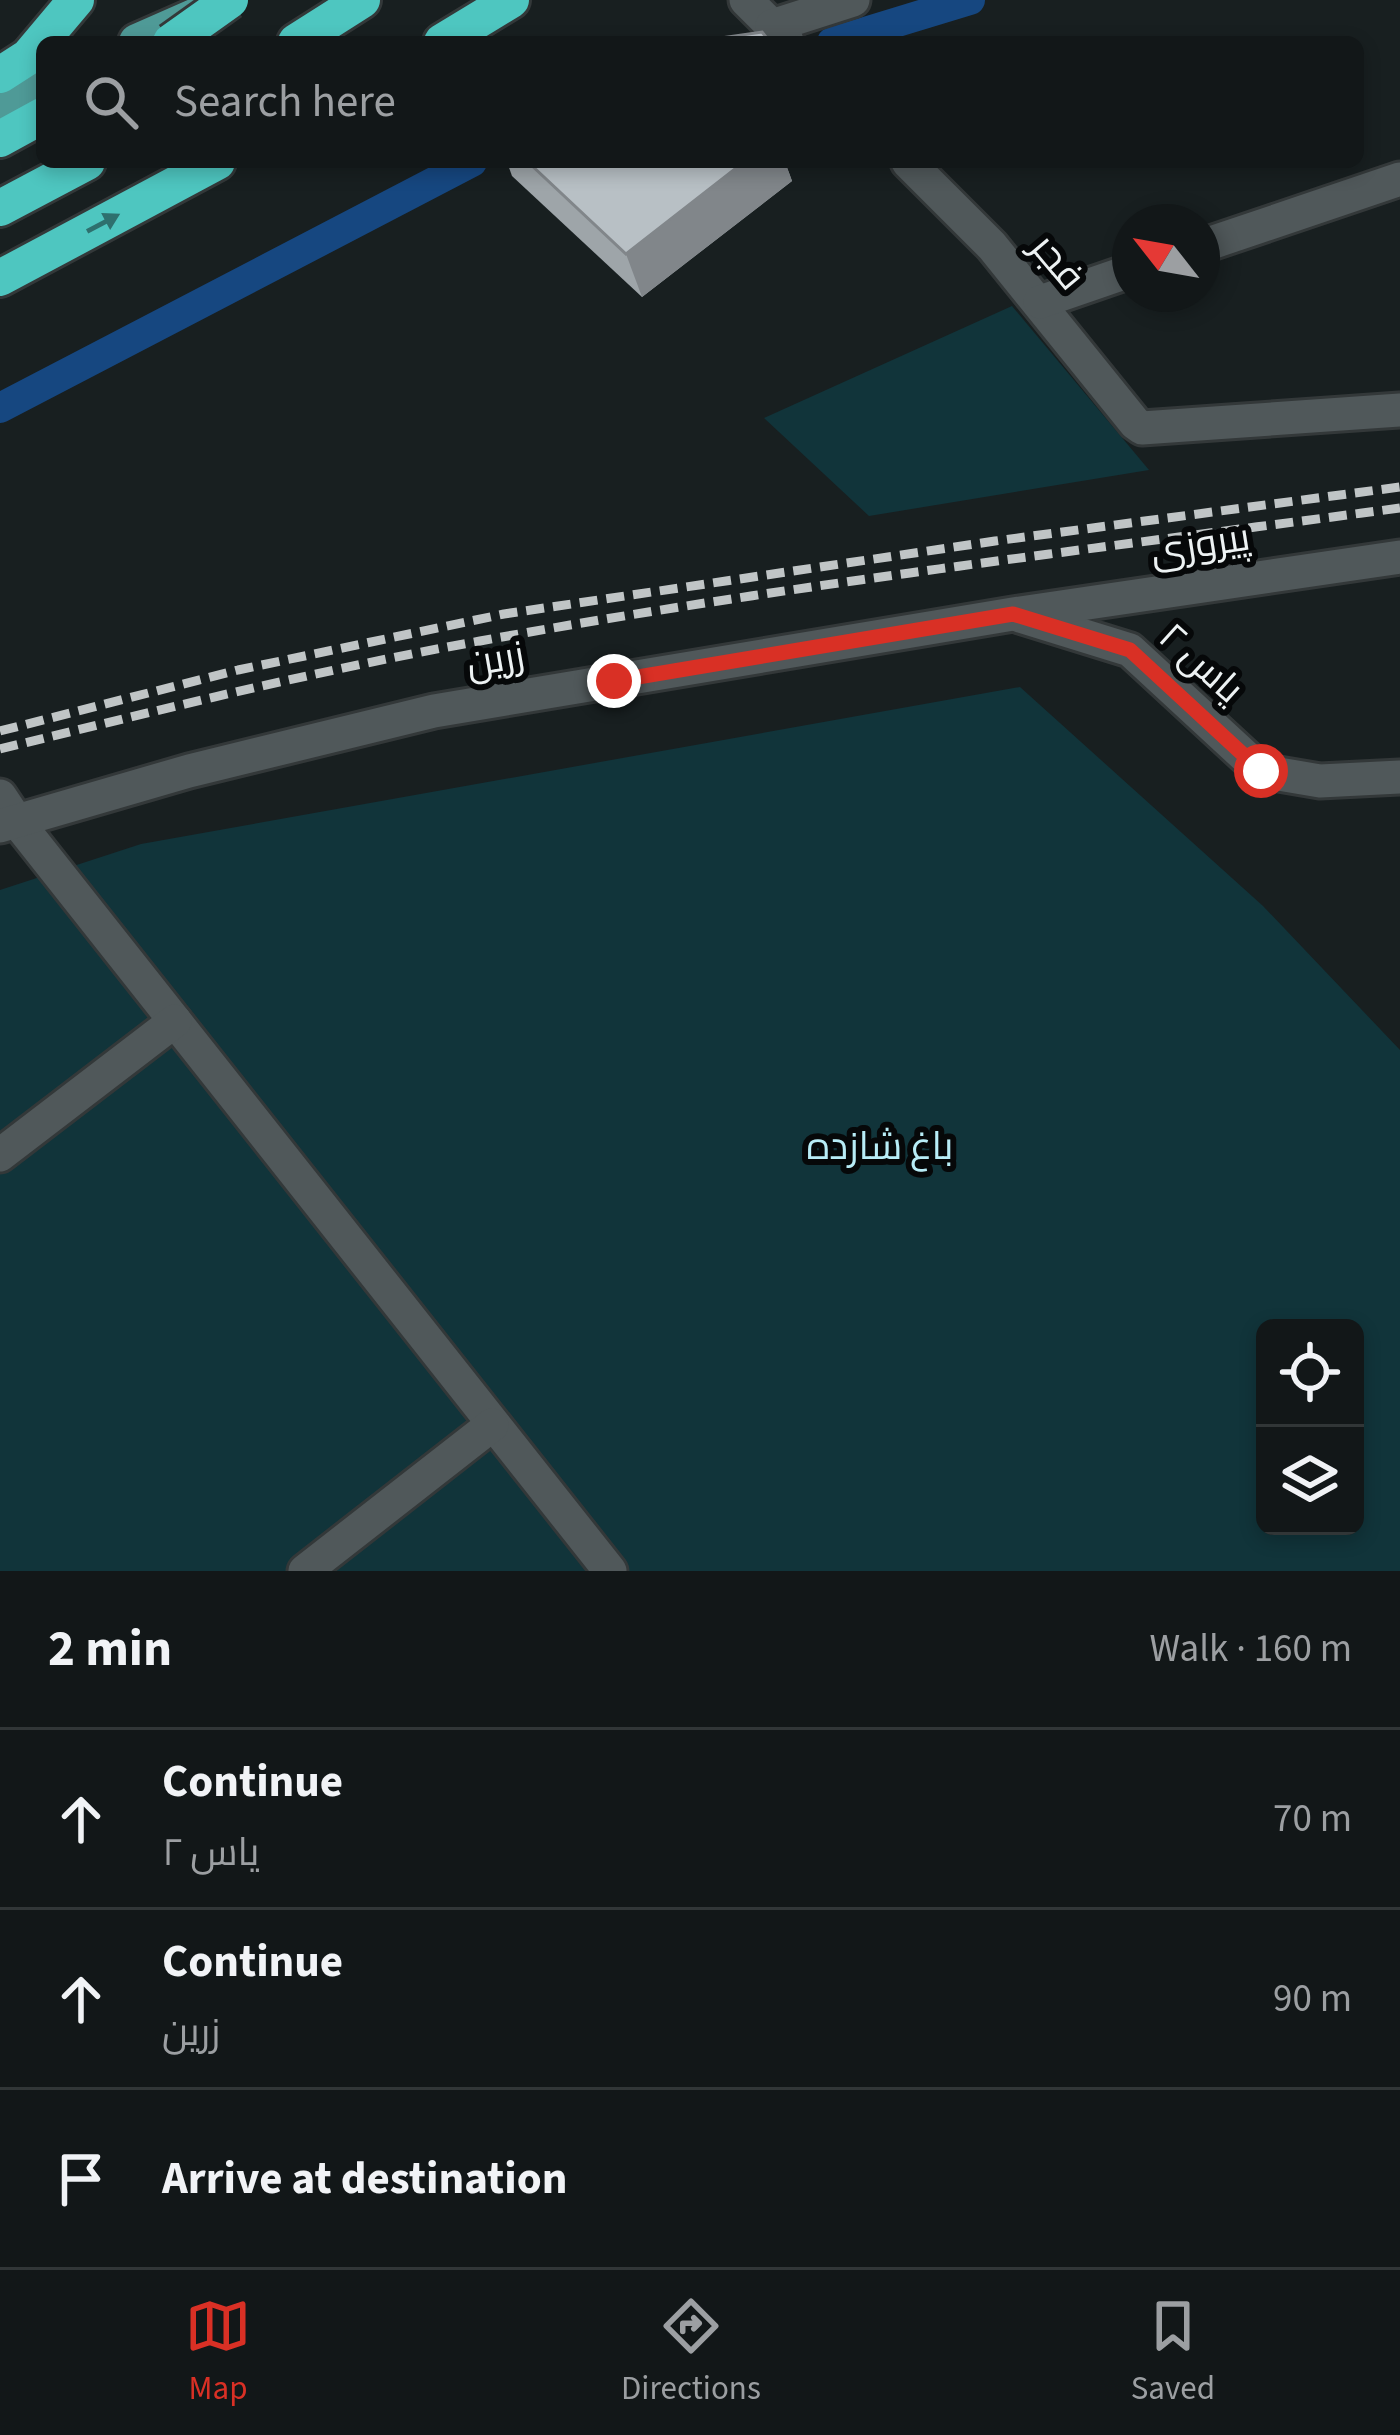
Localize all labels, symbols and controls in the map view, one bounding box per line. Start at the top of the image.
search box [36,36,1364,168]
icon: search [78,69,144,135]
text: Search here [174,70,396,134]
north arrow [1112,204,1220,312]
one-way arrow [86,213,121,234]
street label: فجر [1016,220,1098,303]
street label: پیروزی [1147,509,1254,580]
street label: یاس ۲ [1146,610,1256,717]
street label: زرین [462,627,529,693]
route end [587,654,641,708]
route start [1234,744,1288,798]
park label: باغ شازده [807,1119,953,1175]
map controls [1256,1319,1364,1535]
button: locate [1256,1319,1364,1427]
button: layers [1256,1427,1364,1535]
text: 2 min [48,1613,172,1685]
text: Walk · 160 m [1149,1621,1352,1677]
text: Continue [162,1750,343,1814]
icon: ahead [48,1786,114,1852]
text: 70 m [1273,1791,1352,1847]
text: یاس ۲ [162,1825,260,1881]
text: Continue [162,1930,343,1994]
icon: ahead [48,1966,114,2032]
text: 90 m [1273,1971,1352,2027]
text: زرین [162,2005,220,2061]
icon: arrive [48,2146,114,2212]
text: Arrive at destination [162,2147,567,2211]
tab: Map [185,2293,251,2412]
tab: Directions [621,2293,761,2412]
tab: Saved [1131,2293,1215,2412]

